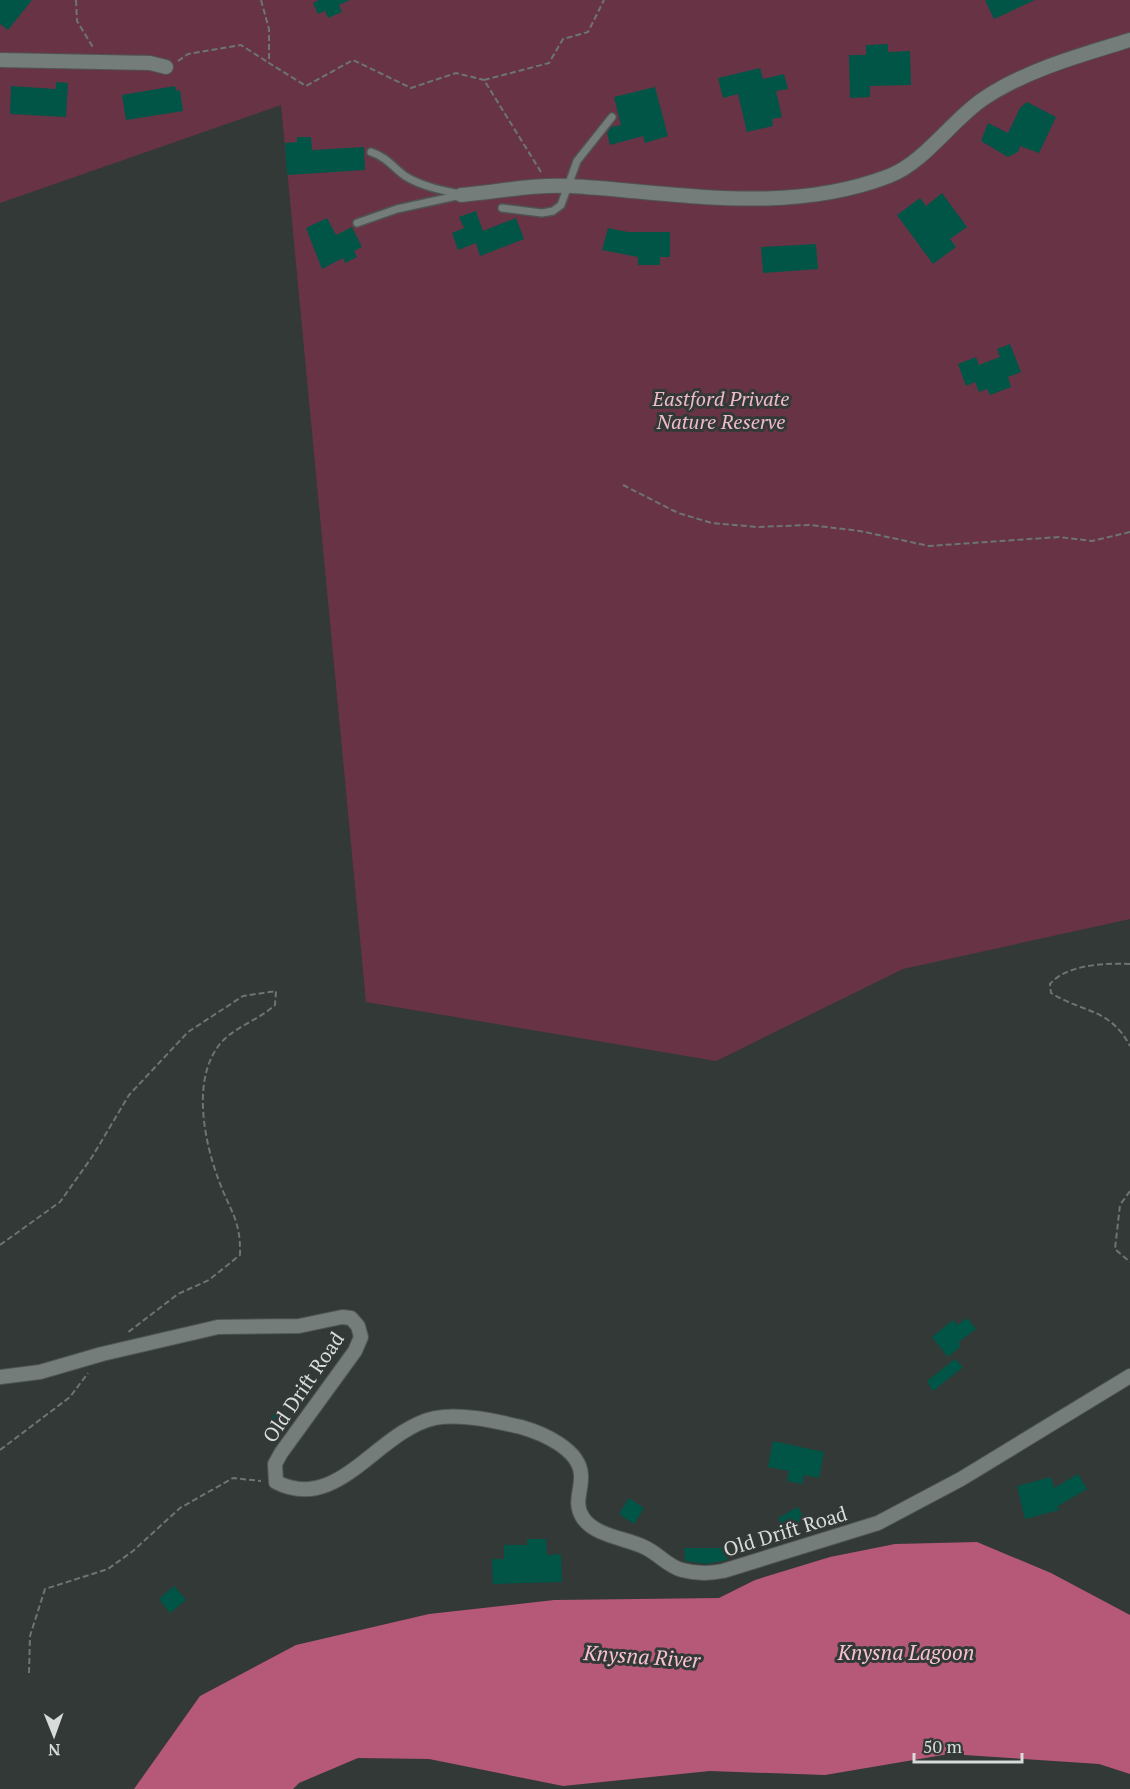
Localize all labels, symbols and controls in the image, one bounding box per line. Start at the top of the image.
park label: Eastford Private Nature Reserve [652,385,789,435]
street label: Old Drift Road [256,1326,350,1448]
street label: Old Drift Road [720,1499,850,1563]
water label: Knysna River [582,1638,702,1674]
water label: Knysna Lagoon [837,1638,974,1666]
north arrow [24,1705,84,1765]
scale bar [914,1726,1022,1764]
text: 50 m [923,1734,963,1758]
text: N [48,1739,61,1761]

